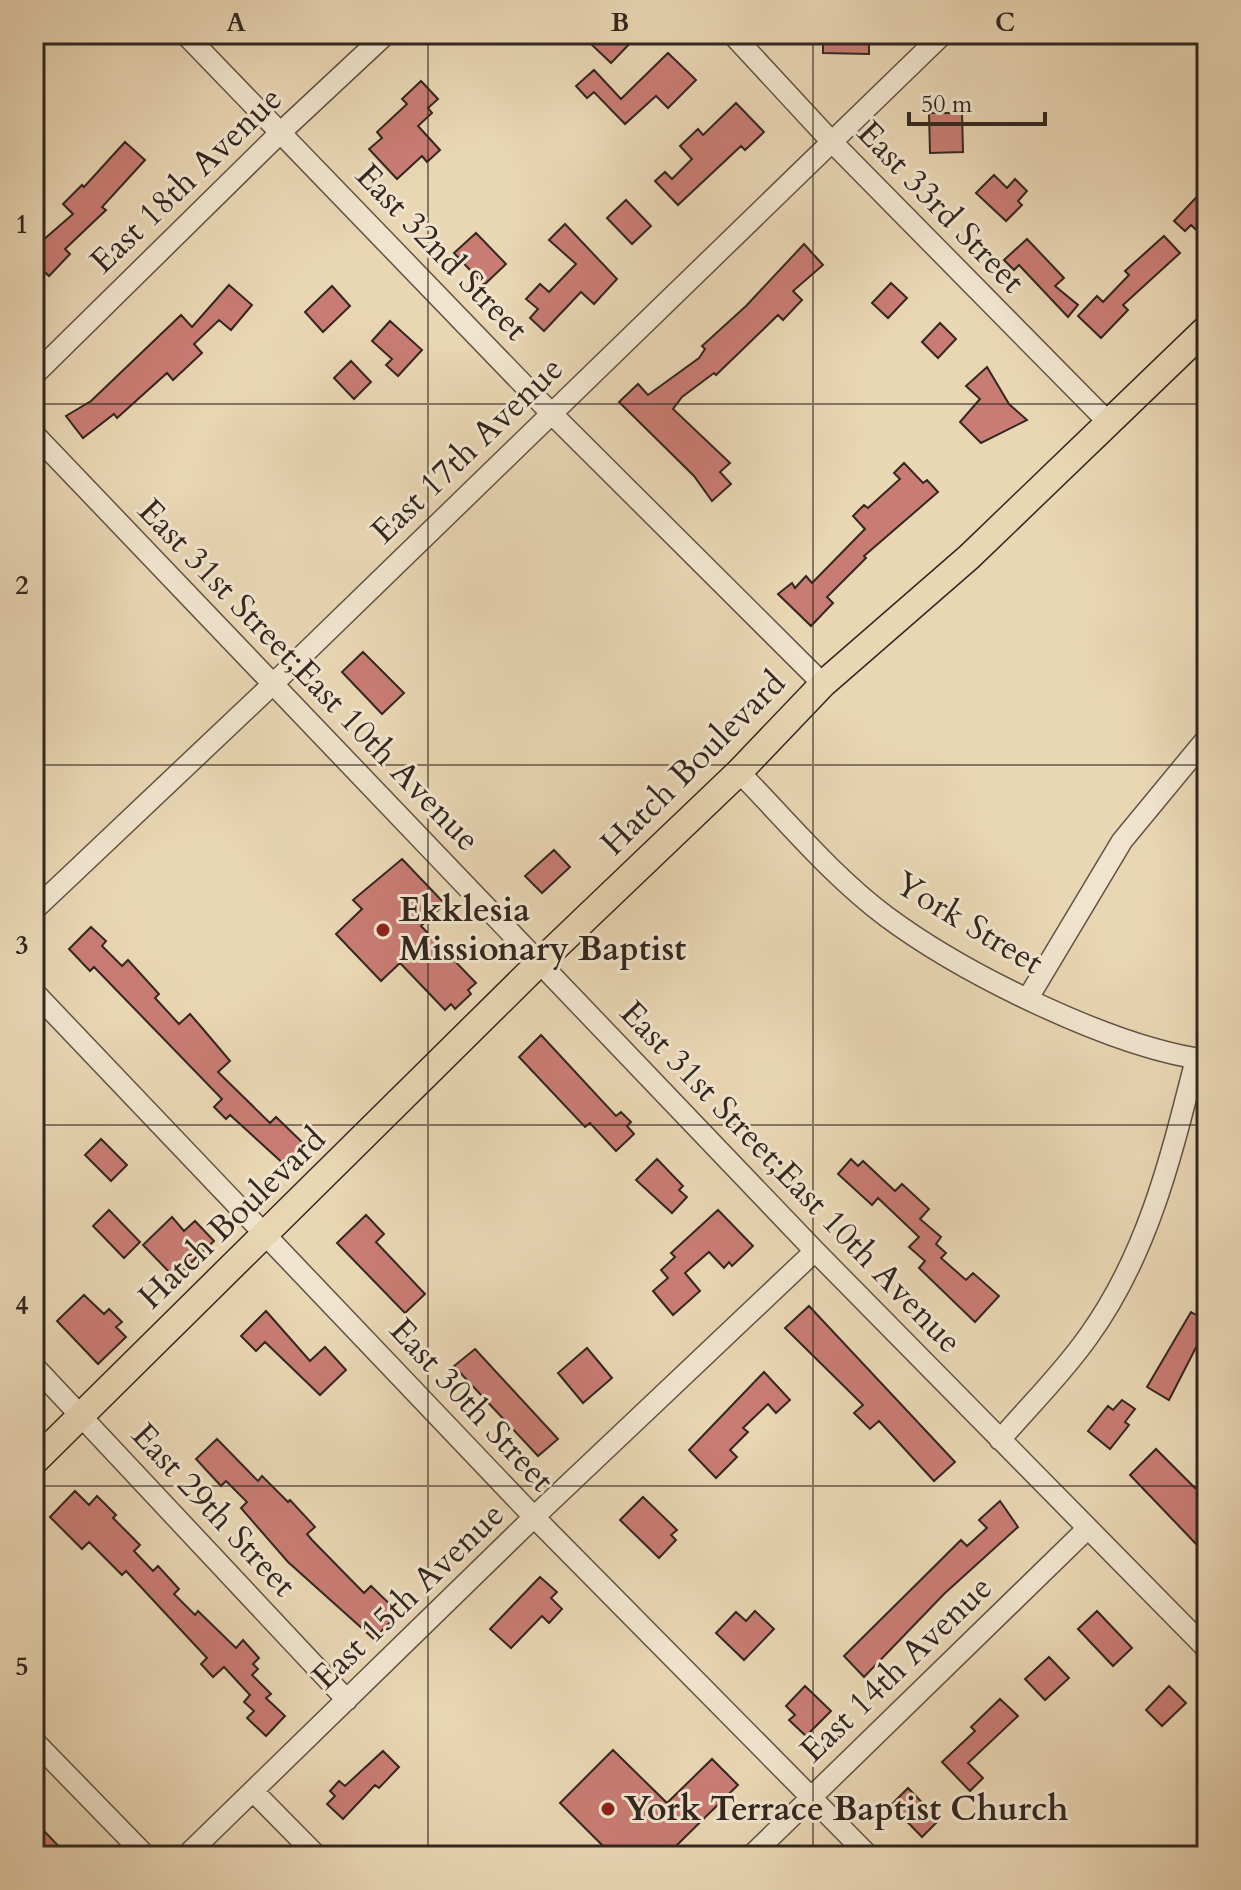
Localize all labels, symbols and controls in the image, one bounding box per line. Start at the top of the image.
text: A [226,5,246,40]
text: B [611,5,629,40]
text: C [995,5,1015,40]
street label: East 18th Avenue [80,76,292,284]
scale bar [909,76,1045,126]
text: 50 m [921,88,973,121]
street label: East 33rd Street [847,111,1035,303]
street label: East 32nd Street [346,153,539,351]
text: 1 [15,207,29,242]
street label: East 17th Avenue [361,346,573,554]
street label: East 31st Street;East 10th Avenue [128,489,490,861]
text: 2 [15,568,29,603]
street label: Hatch Boulevard [591,661,795,865]
street label: York Street [886,861,1052,985]
place label: Ekklesia Missionary Baptist [399,887,686,972]
marker: Ekklesia Missionary Baptist [374,921,392,939]
text: 3 [15,928,29,963]
street label: East 31st Street;East 10th Avenue [610,991,972,1363]
street label: Hatch Boulevard [128,1117,336,1319]
text: 4 [15,1288,29,1323]
street label: East 30th Street [379,1308,565,1502]
street label: East 29th Street [121,1413,307,1607]
street label: East 15th Avenue [302,1492,514,1700]
street label: East 14th Avenue [790,1565,1002,1773]
text: 5 [15,1649,29,1684]
place label: York Terrace Baptist Church [624,1786,1069,1832]
marker: York Terrace Baptist Church [599,1800,617,1818]

